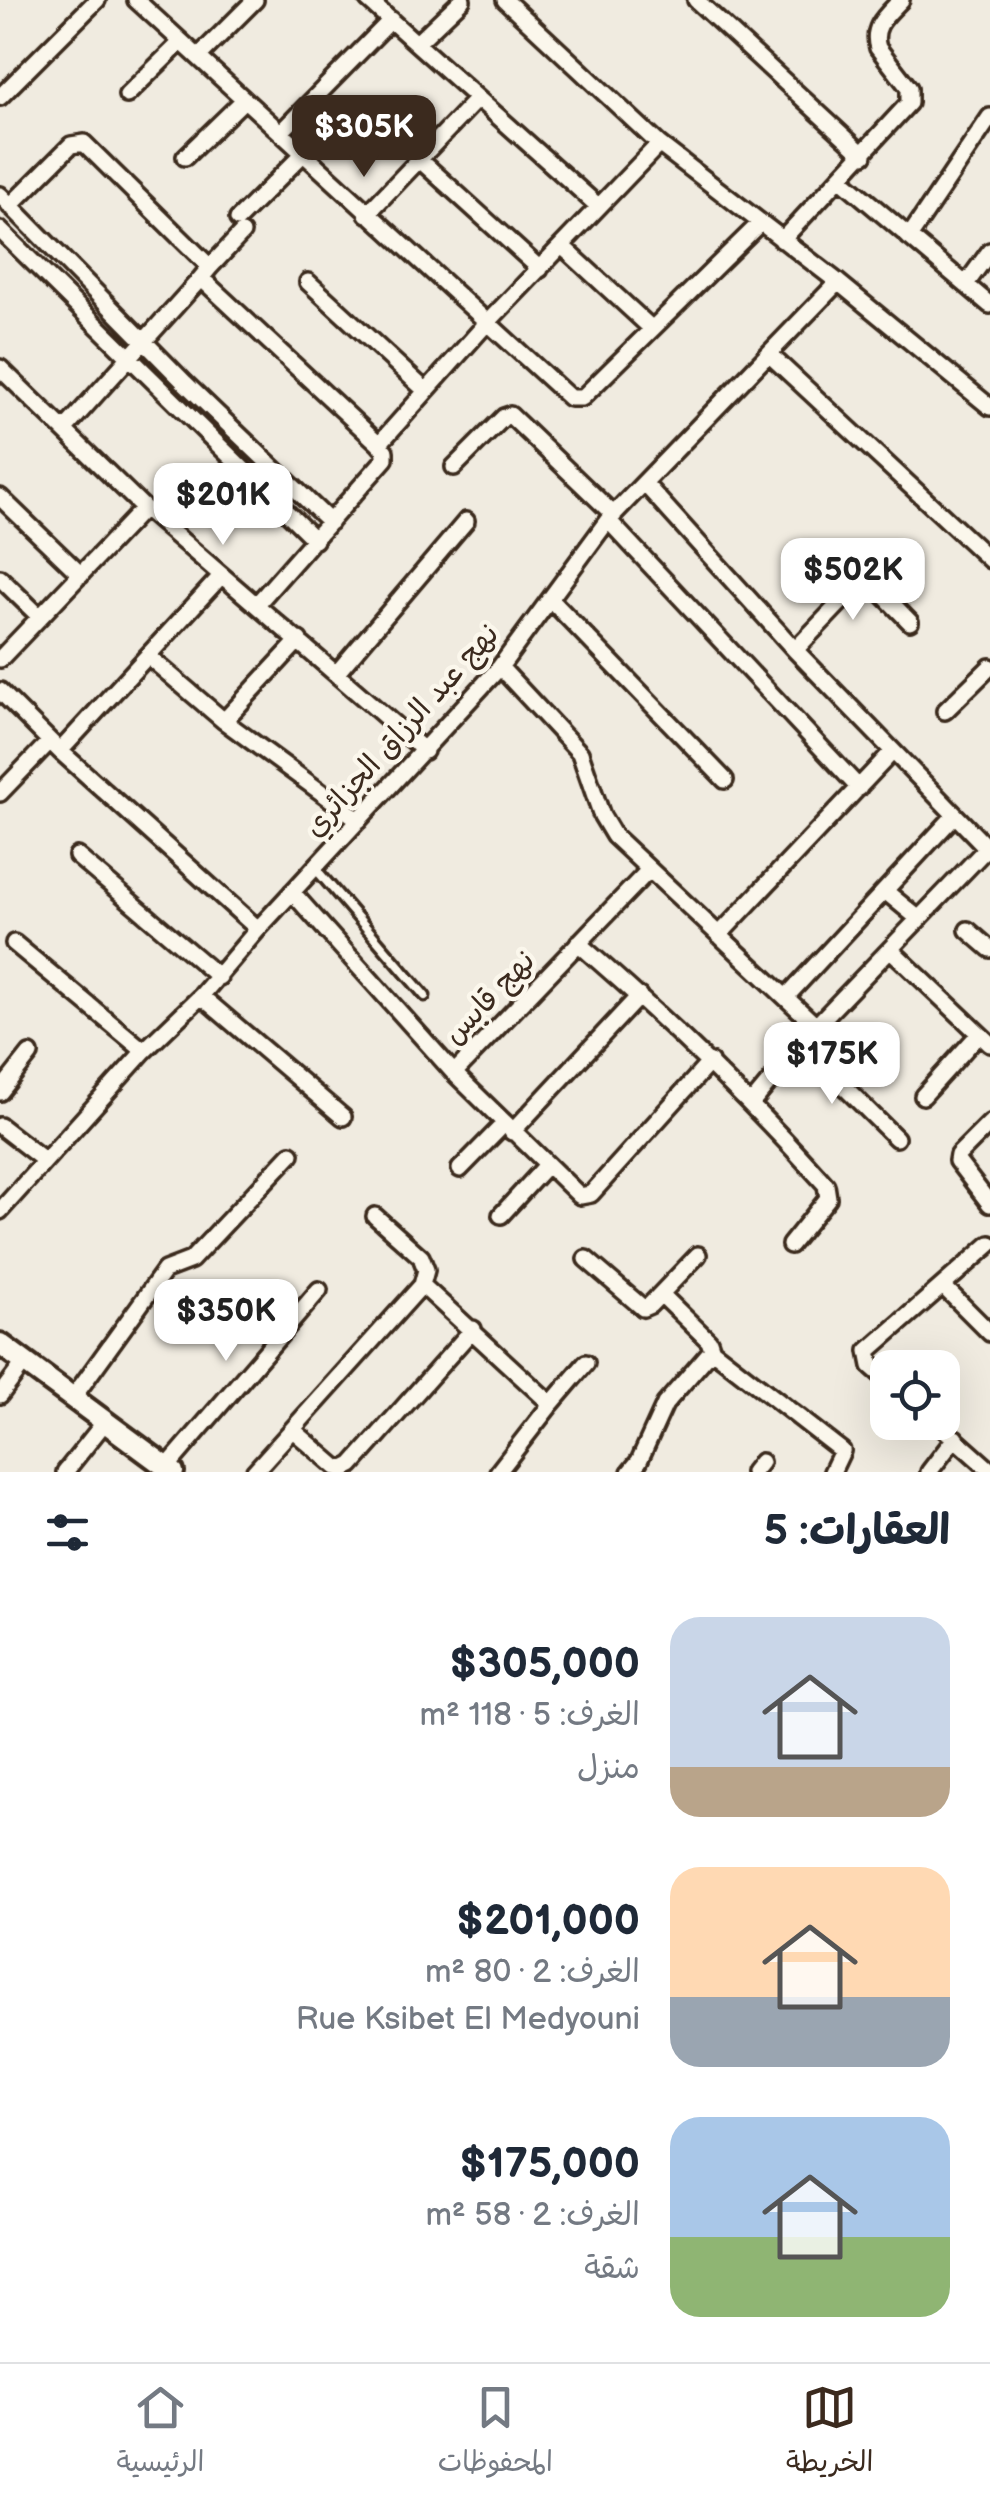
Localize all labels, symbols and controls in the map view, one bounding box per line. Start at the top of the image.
pin: $305K [294,95,434,180]
text: $305K [314,108,414,147]
pin: $201K [153,463,293,548]
text: $201K [176,476,270,515]
pin: $502K [783,538,923,623]
text: $502K [803,551,903,590]
street label: نهج عبد الرزاق الجزائري [297,617,508,846]
street label: نهج قابس [436,943,544,1053]
pin: $175K [762,1022,902,1107]
text: $175K [786,1035,878,1074]
pin: $350K [156,1279,296,1364]
text: $350K [176,1292,276,1331]
map controls [870,1350,960,1440]
button: locate [870,1350,960,1440]
icon: filters [40,1505,95,1560]
text: العقارات: 5 [764,1506,950,1557]
text: $305,000 [450,1639,640,1690]
icon: home [750,1657,870,1777]
text: الغرف: 5 · 118 m² [420,1696,640,1735]
text: منزل [577,1749,640,1788]
text: $201,000 [456,1896,640,1947]
icon: home [750,1907,870,2027]
text: الغرف: 2 · 80 m² [425,1953,640,1992]
text: Rue Ksibet El Medyouni [296,2000,640,2039]
text: $175,000 [459,2139,640,2190]
icon: home [750,2157,870,2277]
text: الغرف: 2 · 58 m² [425,2196,640,2235]
text: شقة [584,2249,640,2288]
tab: الرئيسية [117,2380,205,2486]
tab: المحفوظات [438,2380,553,2486]
tab: الخريطة [786,2380,873,2486]

